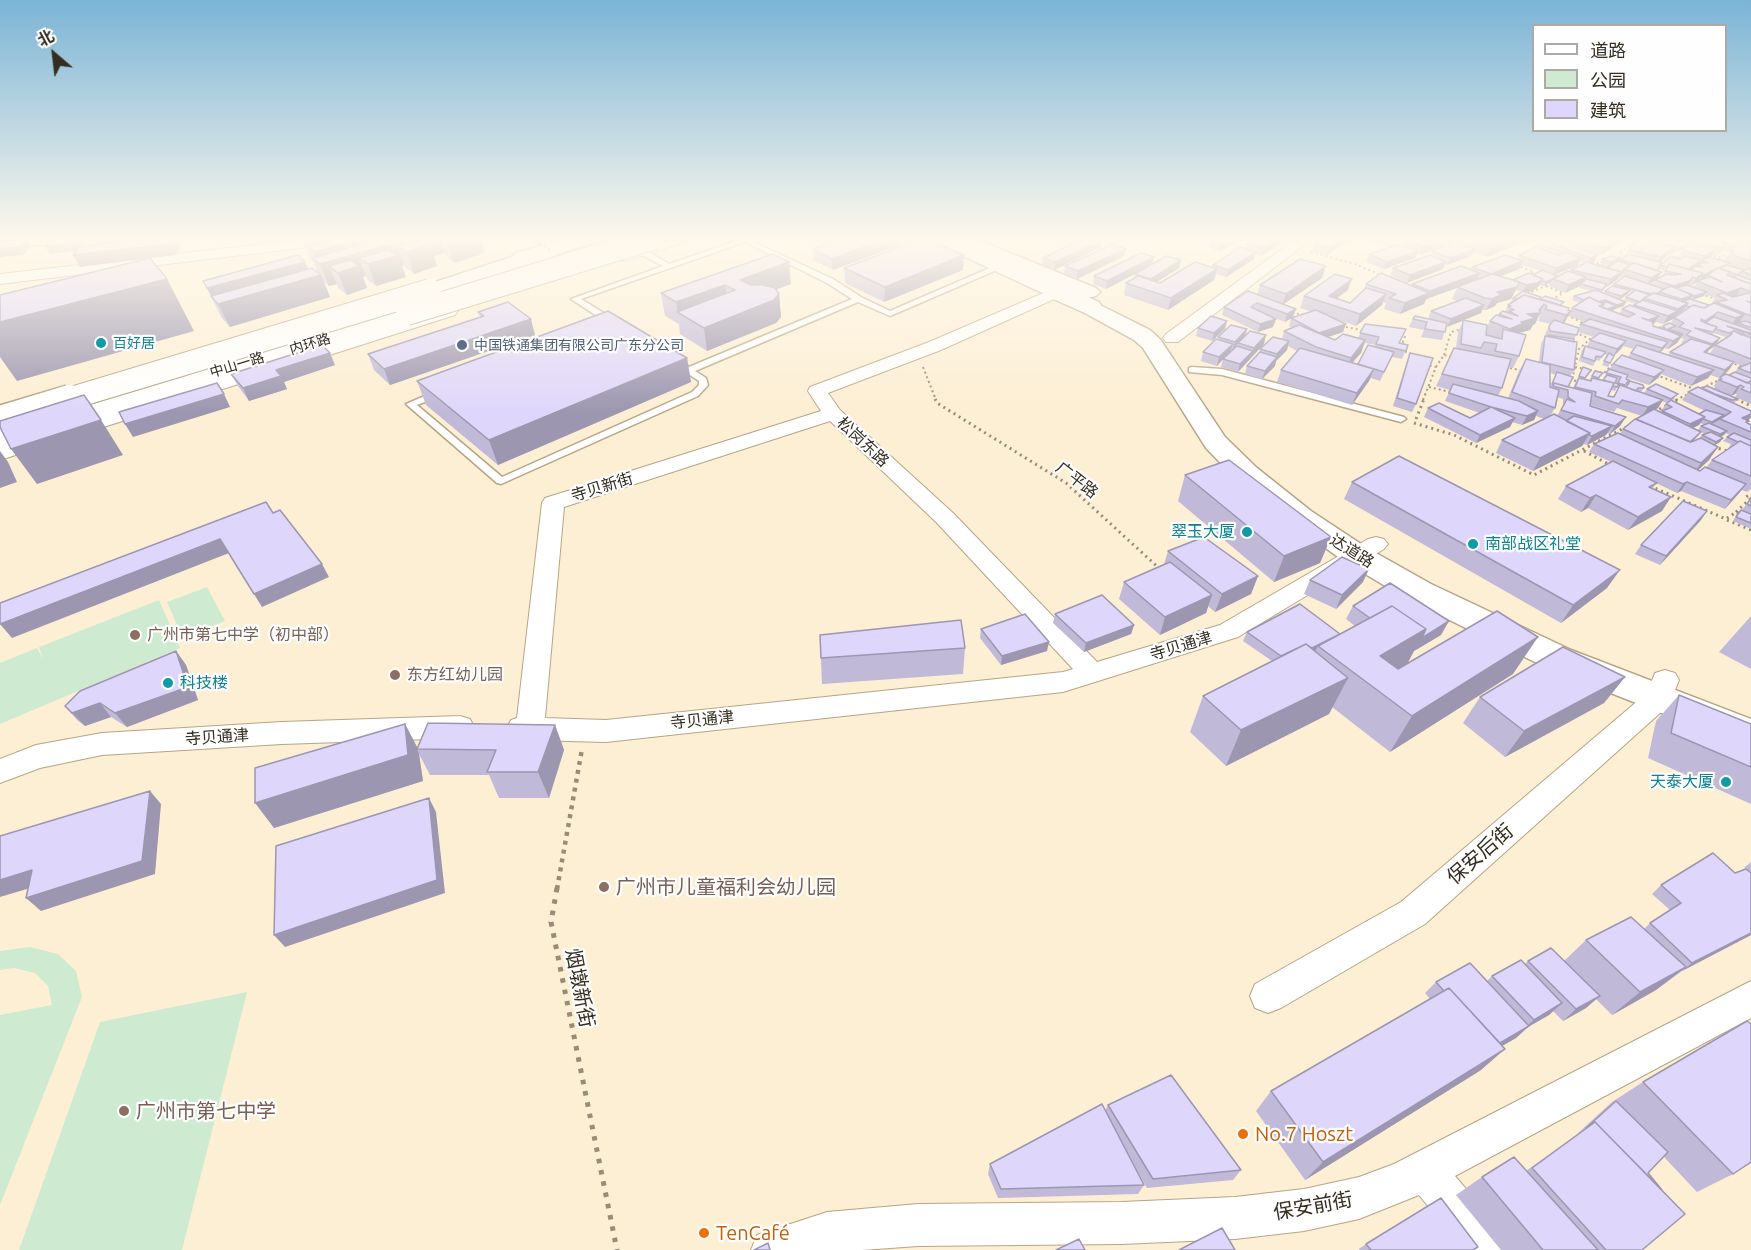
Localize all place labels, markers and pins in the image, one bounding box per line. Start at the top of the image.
place label: 百好居 [113,335,155,351]
marker: 百好居 [94,336,108,350]
place label: 中国铁通集团有限公司广东分公司 [474,337,684,353]
marker: 中国铁通集团有限公司广东分公司 [455,338,469,352]
place label: 翠玉大厦 [1171,522,1235,542]
marker: 翠玉大厦 [1240,525,1254,539]
place label: 南部战区礼堂 [1485,534,1581,554]
marker: 南部战区礼堂 [1466,537,1480,551]
place label: 广州市第七中学（初中部） [147,625,339,645]
marker: 广州市第七中学（初中部） [128,628,142,642]
place label: 东方红幼儿园 [407,665,503,685]
marker: 东方红幼儿园 [388,668,402,682]
place label: 科技楼 [180,673,228,693]
marker: 科技楼 [161,676,175,690]
place label: 天泰大厦 [1650,772,1714,792]
marker: 天泰大厦 [1719,775,1733,789]
place label: 广州市儿童福利会幼儿园 [616,875,836,899]
marker: 广州市儿童福利会幼儿园 [597,880,611,894]
place label: 广州市第七中学 [136,1099,276,1123]
marker: 广州市第七中学 [117,1104,131,1118]
place label: No.7 Hoszt [1255,1122,1353,1146]
marker: No.7 Hoszt [1236,1127,1250,1141]
place label: TenCafé [716,1221,790,1245]
marker: TenCafé [697,1226,711,1240]

